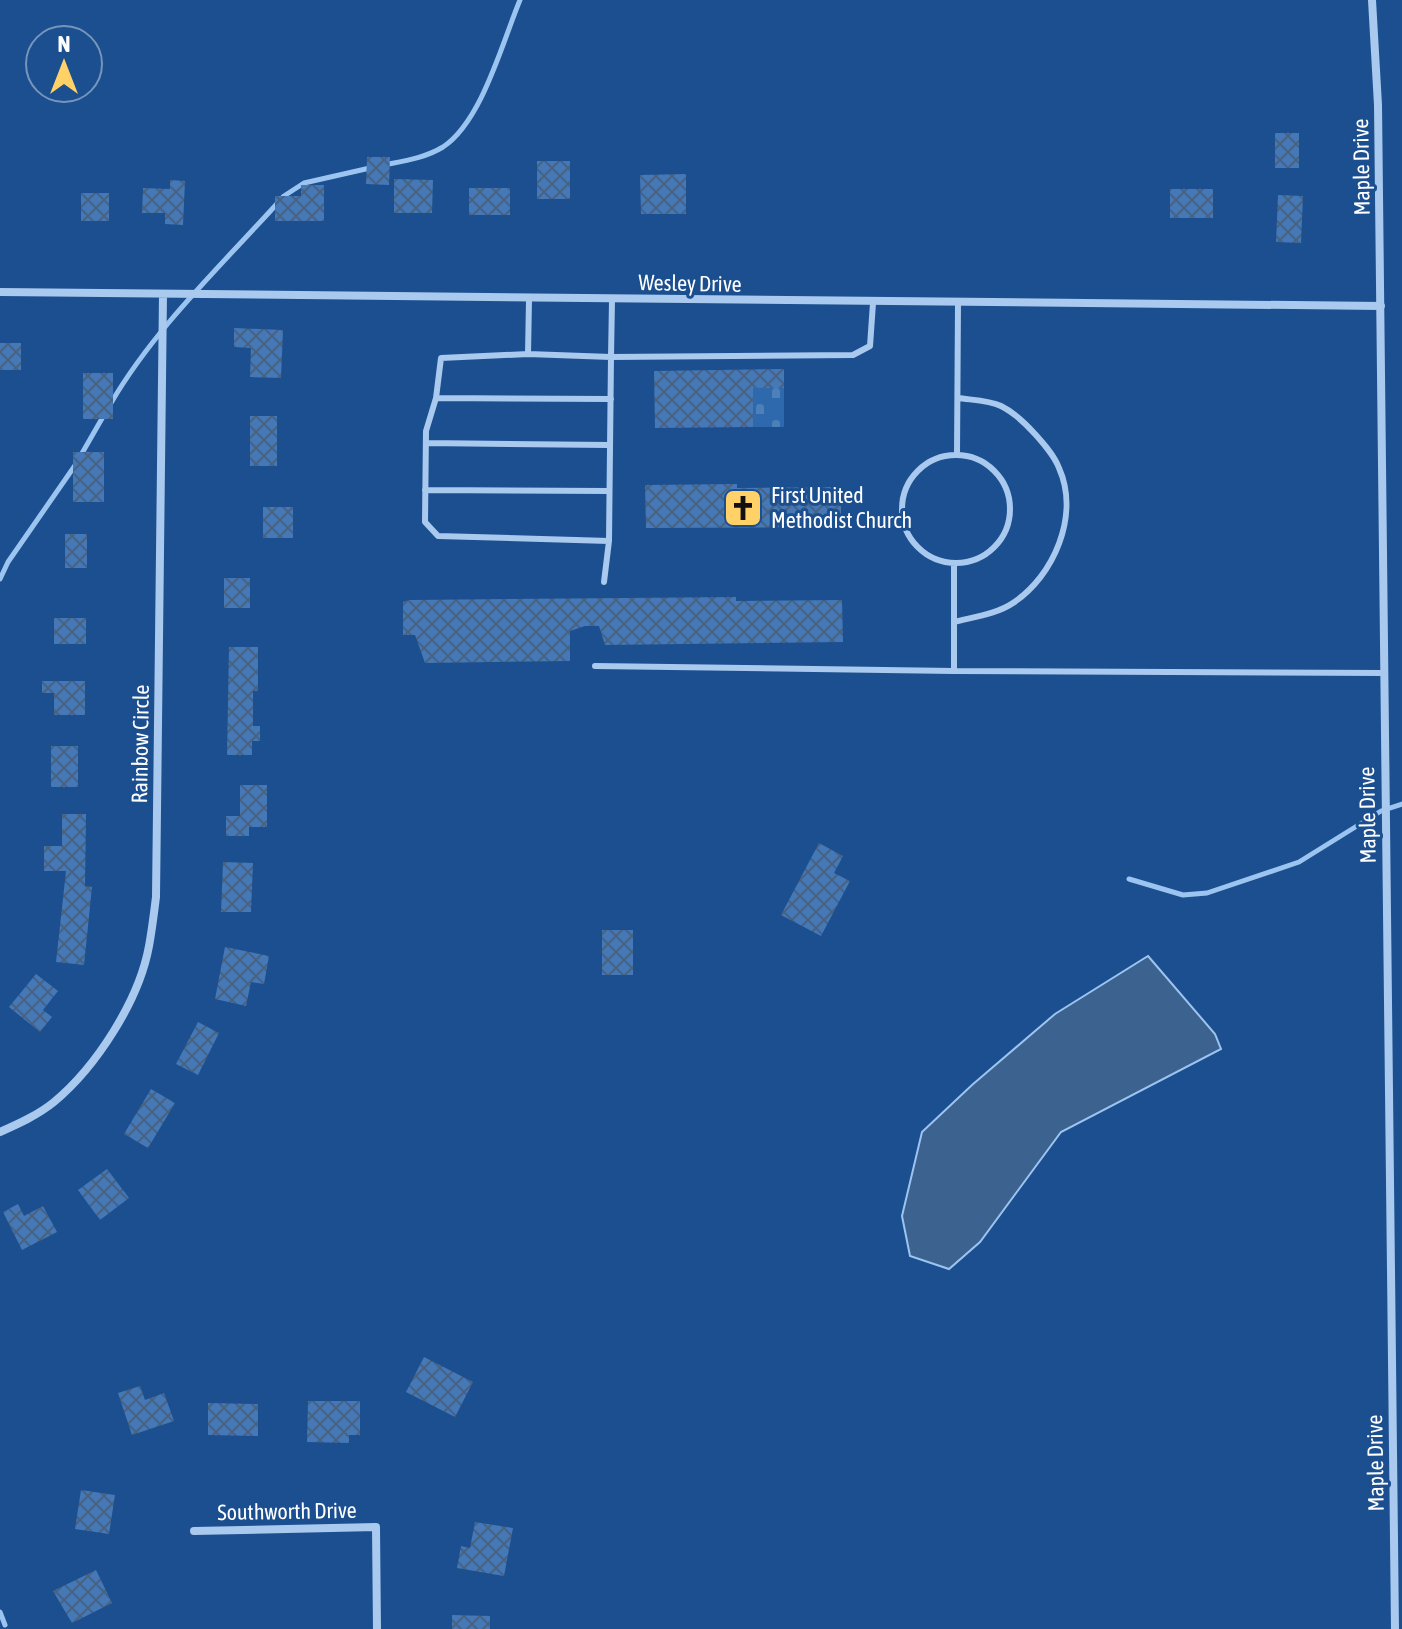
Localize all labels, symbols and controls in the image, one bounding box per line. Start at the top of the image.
north arrow [24,24,104,104]
text: N [58,31,70,57]
street label: Maple Drive [1347,118,1375,216]
street label: Wesley Drive [638,269,742,297]
place label: First United Methodist Church [771,482,912,533]
church icon: First United Methodist Church [722,487,764,529]
street label: Rainbow Circle [126,684,154,804]
street label: Maple Drive [1353,766,1381,864]
street label: Maple Drive [1361,1414,1389,1512]
street label: Southworth Drive [217,1497,357,1525]

